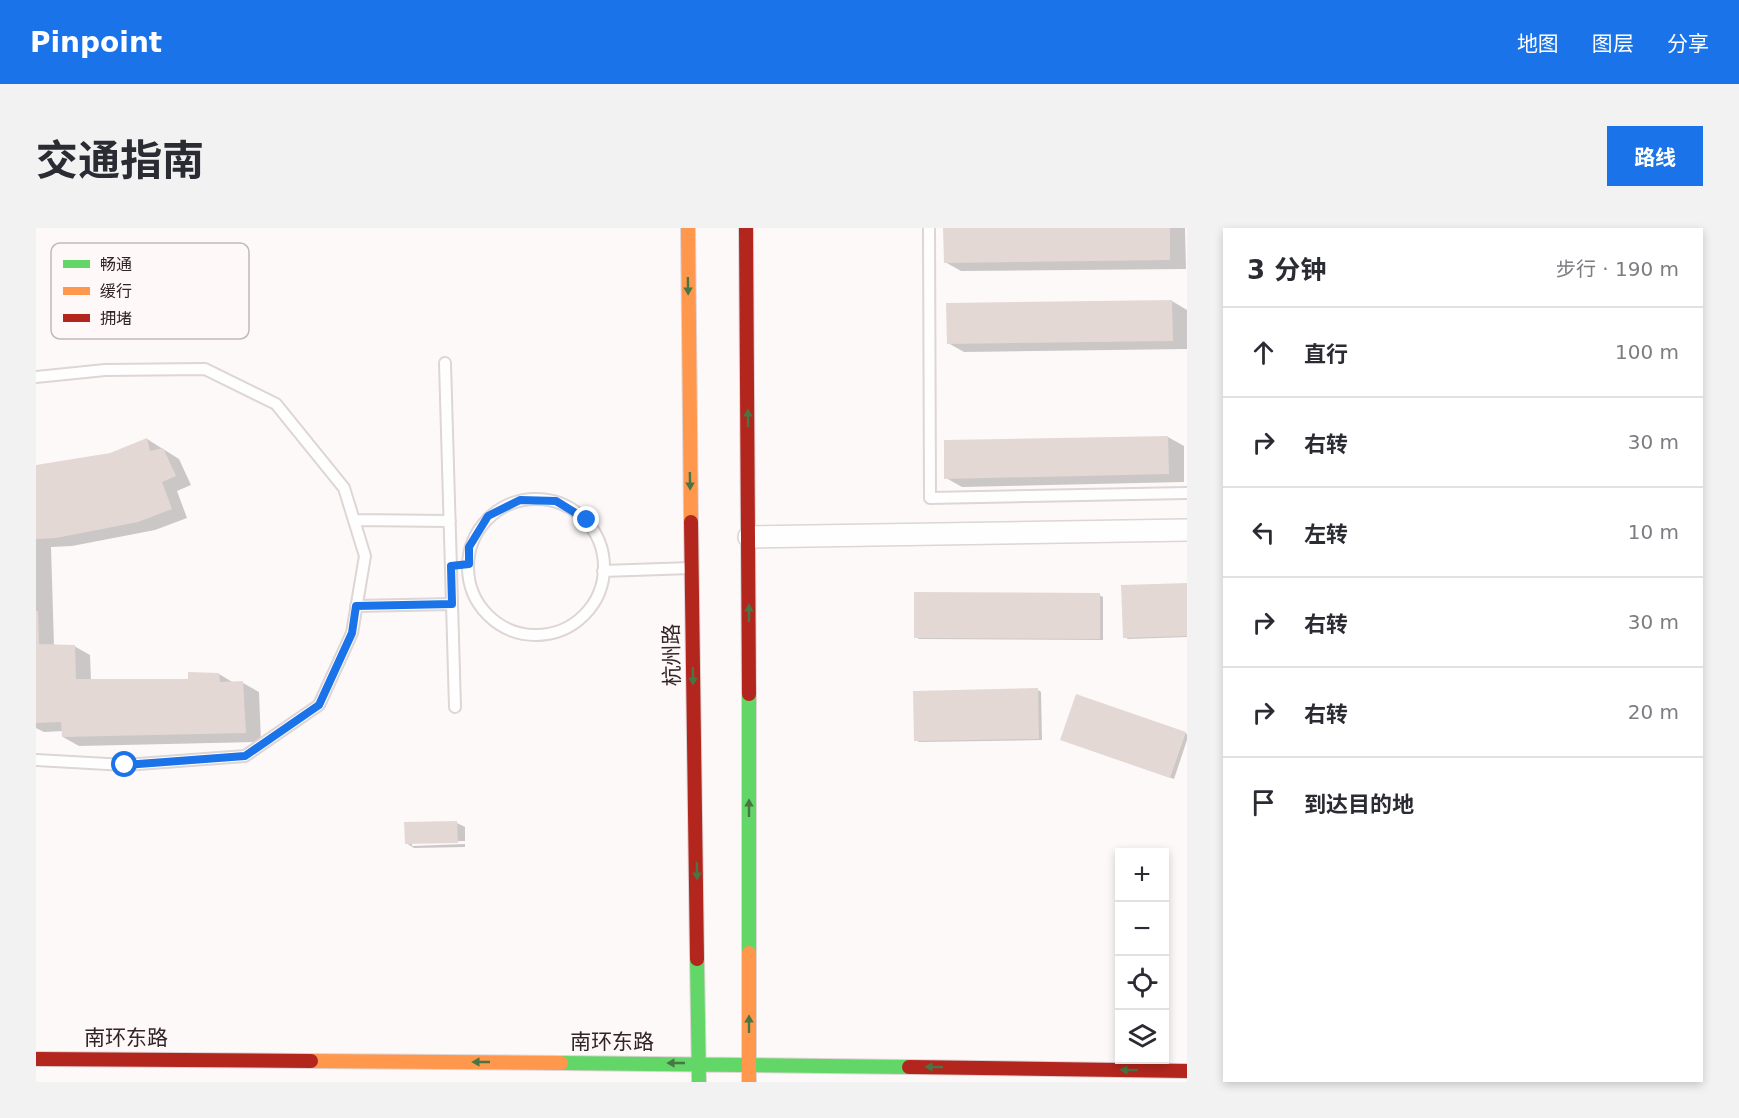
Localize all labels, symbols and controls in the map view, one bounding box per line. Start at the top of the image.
text: Pinpoint [30,26,162,59]
text: 地图 [1517,32,1559,56]
text: 图层 [1592,32,1634,56]
text: 分享 [1667,32,1709,56]
button: 路线 [1607,126,1703,186]
text: 交通指南 [36,136,204,185]
legend [51,243,249,339]
text: 畅通 [100,255,132,274]
text: 3 分钟 [1247,255,1326,285]
text: 步行 · 190 m [1556,257,1679,281]
one-way arrow [683,277,693,296]
text: 缓行 [100,282,132,301]
text: 拥堵 [100,309,132,328]
icon: ahead [1247,336,1280,369]
text: 100 m [1615,340,1679,364]
text: 直行 [1304,342,1348,367]
one-way arrow [743,408,753,427]
icon: right [1247,426,1280,459]
text: 30 m [1628,430,1679,454]
text: 右转 [1304,432,1348,457]
one-way arrow [685,472,695,491]
route end [573,506,599,532]
icon: left [1247,516,1280,549]
text: 10 m [1628,520,1679,544]
text: 左转 [1304,522,1348,547]
one-way arrow [744,603,754,622]
icon: right [1247,606,1280,639]
text: 30 m [1628,610,1679,634]
text: 右转 [1304,612,1348,637]
street label: 杭州路 [659,623,685,687]
one-way arrow [688,667,698,686]
icon: right [1247,696,1280,729]
text: 20 m [1628,700,1679,724]
text: 右转 [1304,702,1348,727]
route start [111,751,137,777]
icon: arrive [1247,786,1280,819]
text: 到达目的地 [1304,792,1414,817]
one-way arrow [744,798,754,817]
map controls [1115,848,1169,1064]
button: + [1115,848,1169,902]
one-way arrow [692,862,701,881]
button: − [1115,902,1169,956]
button: locate [1115,956,1169,1010]
button: layers [1115,1010,1169,1064]
one-way arrow [744,1014,754,1033]
street label: 南环东路 [84,1026,168,1050]
street label: 南环东路 [570,1030,654,1054]
one-way arrow [471,1057,490,1067]
one-way arrow [666,1059,685,1068]
one-way arrow [924,1062,943,1072]
one-way arrow [1119,1065,1138,1075]

